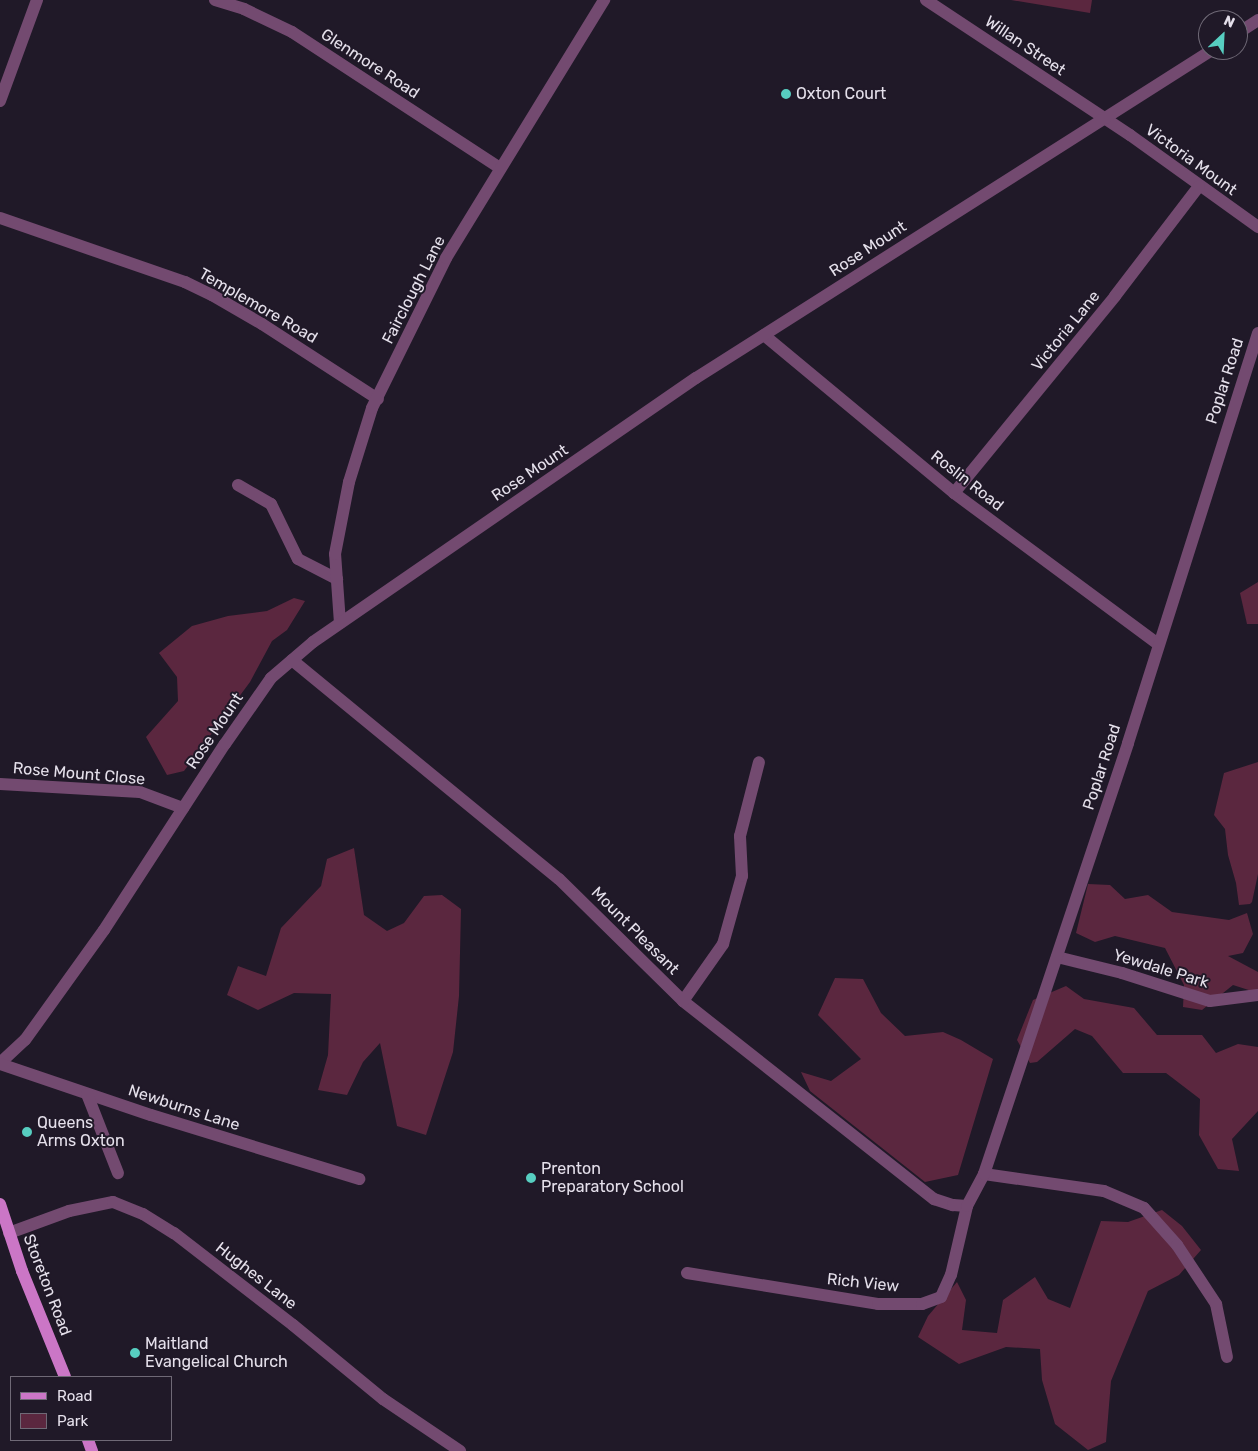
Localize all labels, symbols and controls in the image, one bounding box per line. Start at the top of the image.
north arrow [1198,10,1248,60]
street label: Willan Street [981,12,1069,80]
text: N [1221,12,1237,32]
street label: Glenmore Road [317,25,423,103]
place label: Oxton Court [796,84,886,104]
marker: Oxton Court [780,88,792,100]
street label: Victoria Mount [1141,120,1241,200]
street label: Rose Mount [826,217,910,281]
street label: Fairclough Lane [378,233,450,347]
street label: Templemore Road [195,264,321,348]
street label: Victoria Lane [1028,287,1104,375]
street label: Poplar Road [1202,335,1248,427]
street label: Rose Mount [488,440,572,506]
street label: Roslin Road [927,447,1007,515]
street label: Rose Mount [182,689,248,773]
street label: Poplar Road [1079,721,1125,813]
street label: Rose Mount Close [12,759,146,789]
street label: Mount Pleasant [587,883,683,979]
street label: Yewdale Park [1111,945,1211,993]
street label: Newburns Lane [126,1081,242,1135]
place label: Queens Arms Oxton [37,1113,125,1151]
marker: Queens Arms Oxton [21,1126,33,1138]
place label: Prenton Preparatory School [541,1159,684,1197]
marker: Prenton Preparatory School [525,1172,537,1184]
street label: Storeton Road [19,1232,75,1338]
street label: Hughes Lane [212,1238,300,1314]
street label: Rich View [826,1270,900,1296]
place label: Maitland Evangelical Church [145,1334,288,1372]
marker: Maitland Evangelical Church [129,1347,141,1359]
legend [10,1376,172,1441]
text: Road [57,1387,93,1405]
text: Park [57,1412,88,1430]

